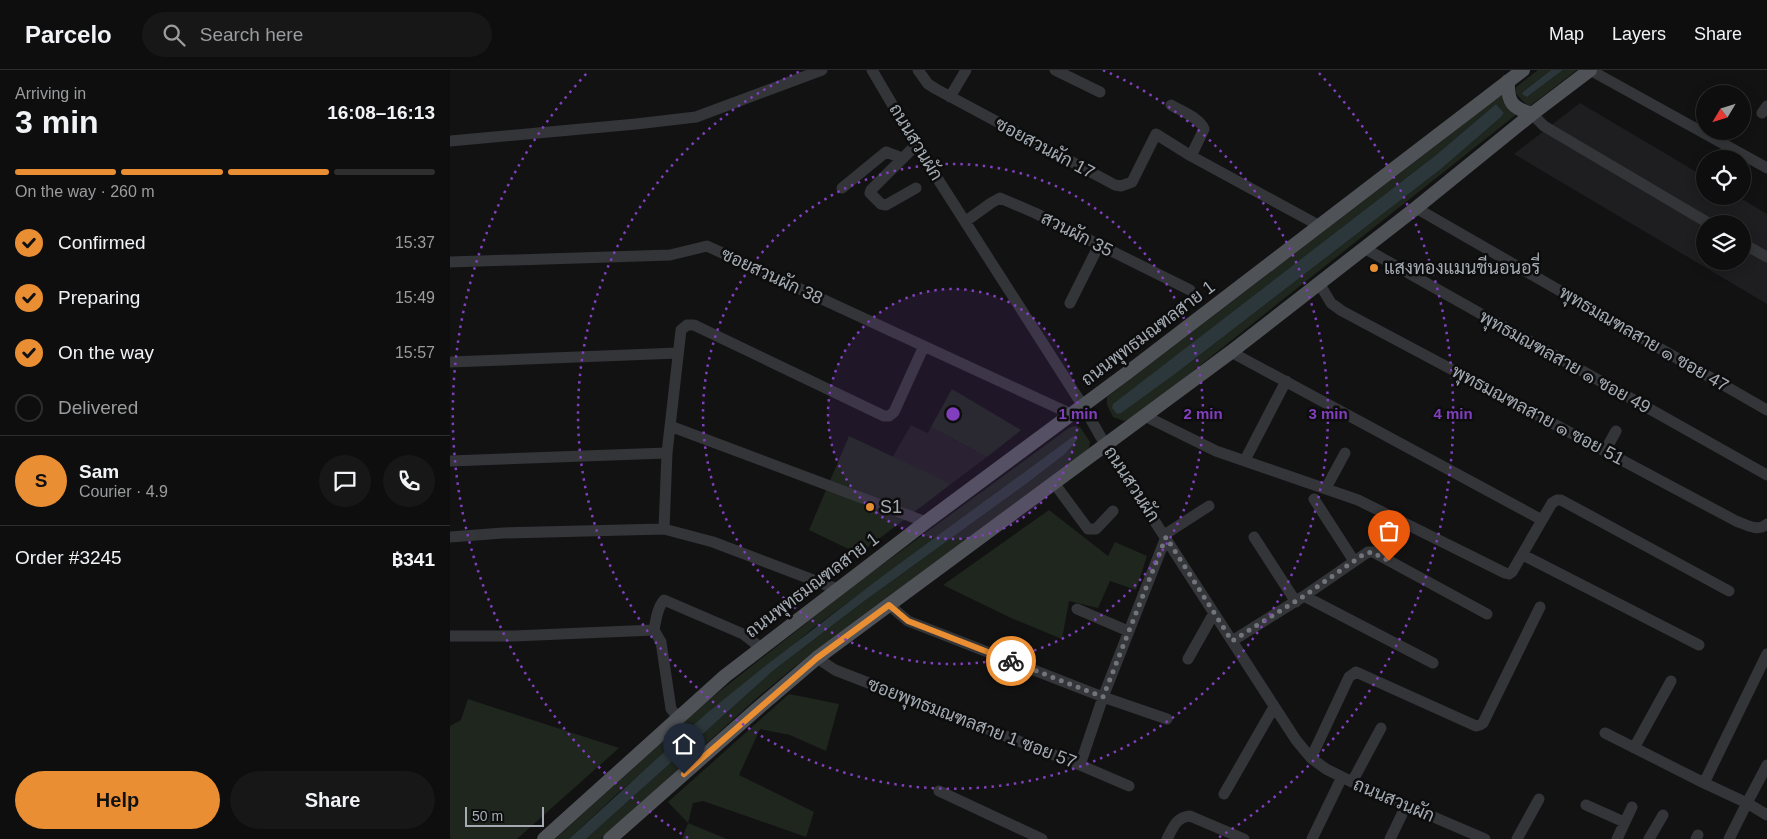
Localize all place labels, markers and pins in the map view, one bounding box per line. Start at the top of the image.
place label: แสงทองแมนชีนอนอรี่ [1384,252,1541,278]
marker: แสงทองแมนชีนอนอรี่ [1368,262,1380,274]
centre of rings [944,405,962,423]
place label: S1 [880,497,902,517]
marker: S1 [864,501,876,513]
pin [1368,510,1410,561]
pin [663,723,705,774]

